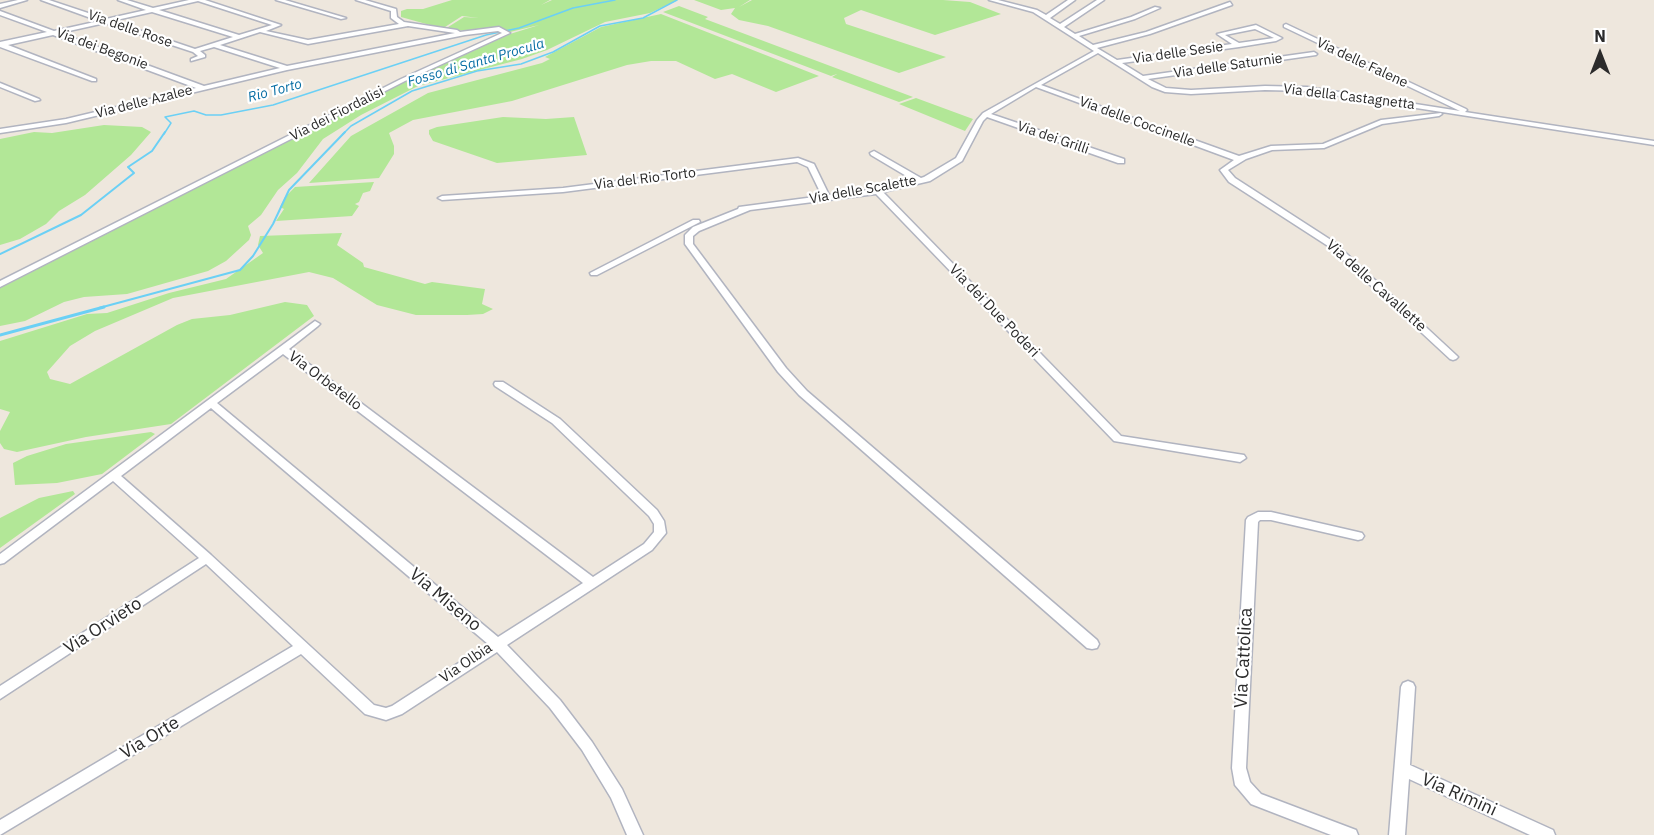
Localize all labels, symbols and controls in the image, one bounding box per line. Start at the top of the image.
street label: Via delle Rose [86,7,174,51]
north arrow [1570,24,1630,84]
street label: Via dei Begonie [54,25,150,73]
text: N [1594,26,1606,46]
street label: Via delle Falene [1314,34,1410,92]
water label: Fosso di Santa Procula [406,35,546,91]
street label: Via delle Sesie [1132,38,1224,68]
street label: Via delle Saturnie [1172,50,1284,82]
water label: Rio Torto [246,76,304,106]
street label: Via della Castagnetta [1282,81,1416,113]
street label: Via delle Azalee [94,82,194,122]
street label: Via dei Fiordalisi [287,83,387,145]
street label: Via delle Coccinelle [1077,93,1197,151]
street label: Via dei Grilli [1015,118,1091,158]
street label: Via del Rio Torto [593,164,697,194]
street label: Via delle Scalette [808,172,918,208]
street label: Via delle Cavallette [1322,236,1430,336]
street label: Via dei Due Poderi [945,261,1043,361]
street label: Via Orbetello [285,348,365,414]
street label: Via Miseno [405,564,485,636]
street label: Via Orvieto [60,593,146,659]
street label: Via Cattolica [1231,607,1257,709]
street label: Via Olbia [436,639,496,687]
street label: Via Orte [117,712,183,764]
street label: Via Rimini [1418,769,1500,821]

